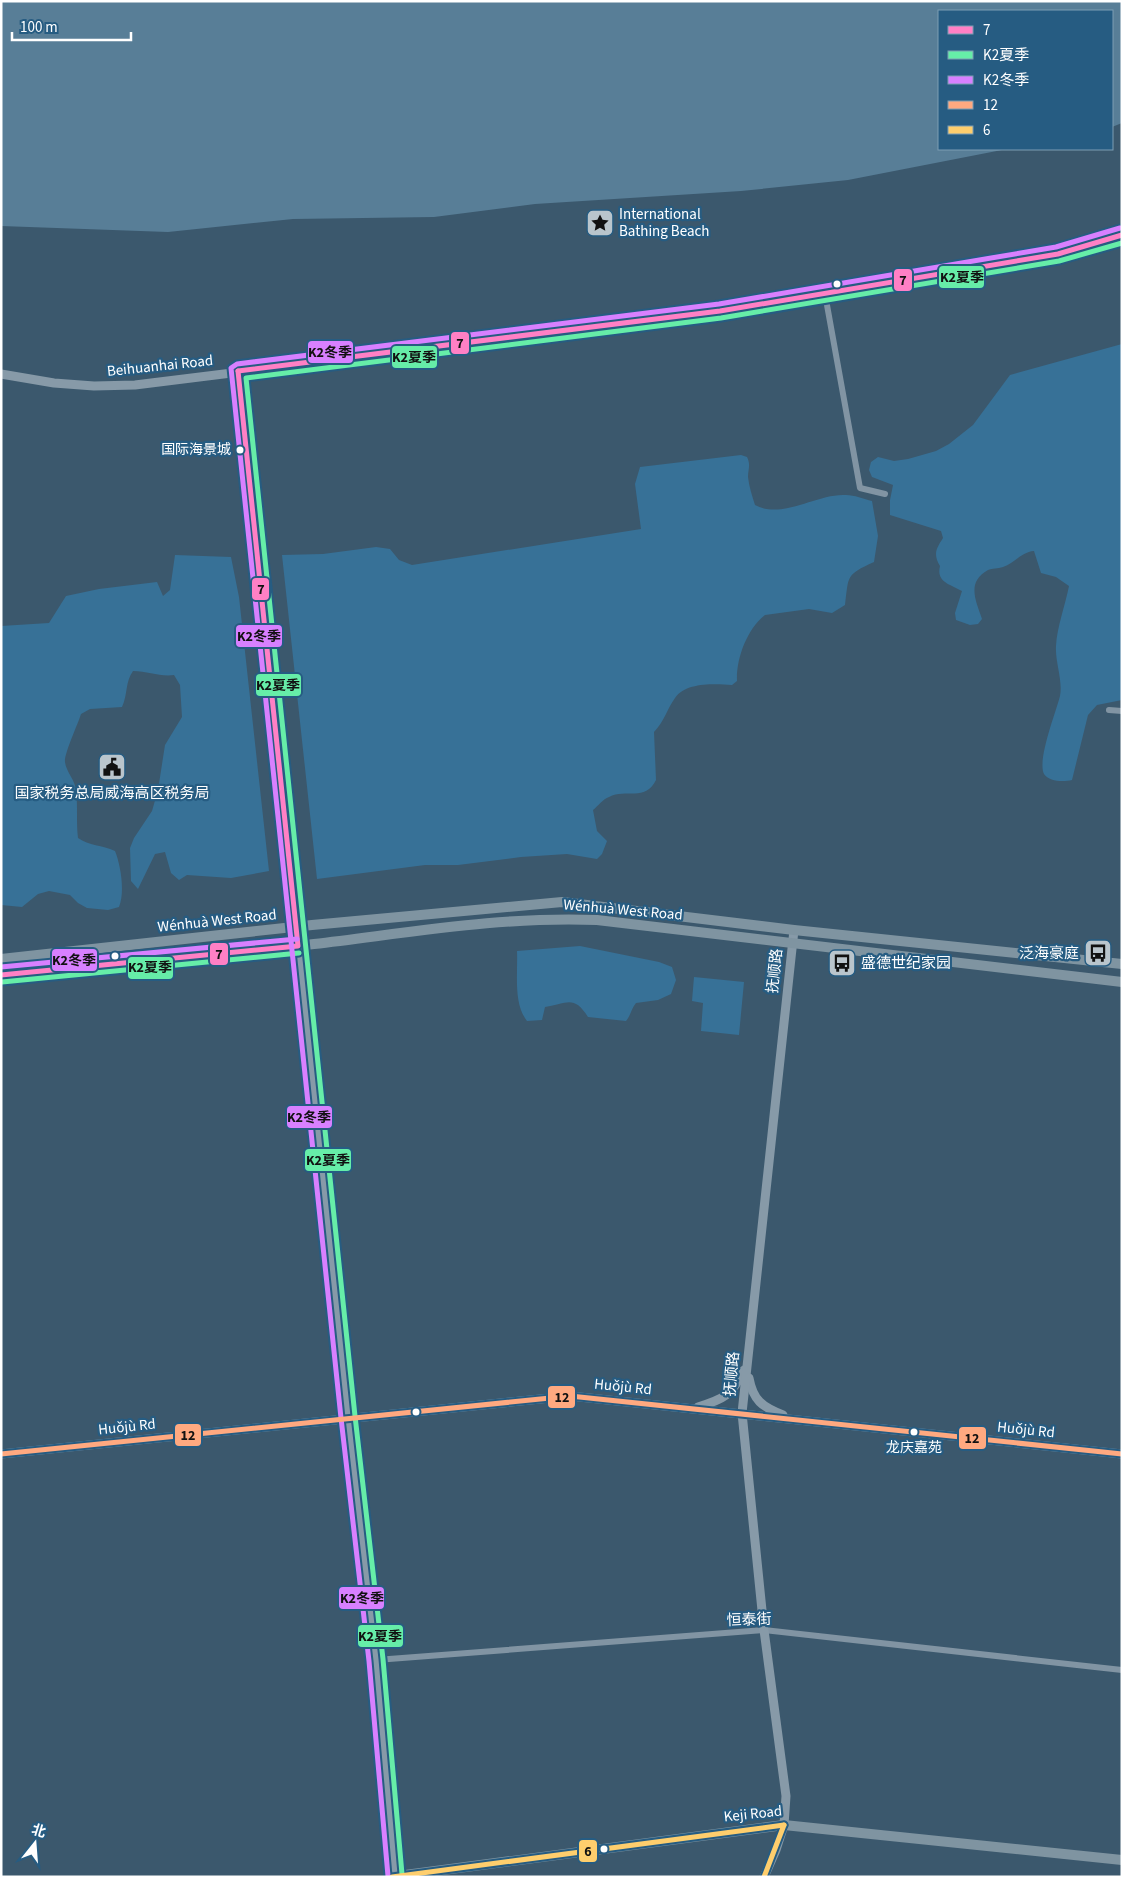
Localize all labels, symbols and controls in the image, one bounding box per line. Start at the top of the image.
scale bar [12,10,131,42]
legend [938,10,1113,150]
text: 100 m [20,17,58,38]
text: 7 [983,20,990,41]
text: K2夏季 [983,45,1029,66]
text: K2冬季 [983,70,1029,91]
text: 12 [983,95,998,116]
text: 6 [983,120,990,141]
place label: International Bathing Beach [619,204,709,242]
place icon: International Bathing Beach [585,208,615,238]
line badge: K2夏季 [938,265,985,289]
line badge: 7 [893,268,913,292]
text: K2夏季 [940,268,984,288]
text: 7 [899,271,907,291]
unlabelled marker [832,279,842,289]
line badge: 7 [450,331,470,355]
text: 7 [456,334,464,354]
line badge: K2冬季 [307,340,354,364]
text: K2冬季 [308,343,352,363]
line badge: K2夏季 [391,345,438,369]
text: K2夏季 [392,348,436,368]
street label: Beihuanhai Road [106,350,214,382]
place label: 国际海景城 [161,440,231,460]
marker: 国际海景城 [235,445,245,455]
line badge: 7 [251,577,270,601]
text: 7 [257,580,265,600]
line badge: K2冬季 [235,624,283,648]
text: K2冬季 [237,627,281,647]
line badge: K2夏季 [255,673,302,697]
text: K2夏季 [256,676,300,696]
public building icon: 国家税务总局威海高区税务局 [97,752,127,782]
place label: 国家税务总局威海高区税务局 [14,783,210,804]
street label: Wénhuà West Road [562,894,684,926]
street label: Wénhuà West Road [156,904,278,938]
bus stop icon: 泛海豪庭 [1083,938,1113,968]
line badge: 7 [209,942,229,966]
place label: 泛海豪庭 [1019,943,1079,964]
text: 7 [215,945,223,965]
line badge: K2冬季 [51,948,98,972]
street label: 抚顺路 [762,948,788,994]
bus stop icon: 盛德世纪家园 [827,948,857,978]
text: K2冬季 [52,951,96,971]
unlabelled marker [110,951,120,961]
place label: 盛德世纪家园 [861,953,951,974]
line badge: K2夏季 [127,956,174,980]
text: K2夏季 [128,958,172,978]
line badge: K2冬季 [286,1105,333,1129]
text: K2冬季 [287,1108,331,1128]
line badge: K2夏季 [304,1148,352,1172]
text: K2夏季 [306,1151,350,1171]
street label: 抚顺路 [720,1351,744,1397]
street label: Huǒjù Rd [593,1374,653,1400]
line badge: 12 [547,1385,576,1409]
text: 12 [555,1388,569,1408]
unlabelled marker [411,1407,421,1417]
street label: Huǒjù Rd [97,1414,157,1440]
street label: Huǒjù Rd [996,1417,1056,1443]
line badge: 12 [174,1423,202,1447]
text: 12 [181,1426,195,1446]
line badge: 12 [958,1426,987,1450]
marker: 龙庆嘉苑 [909,1427,919,1437]
text: 12 [965,1429,979,1449]
place label: 龙庆嘉苑 [886,1438,942,1458]
line badge: K2冬季 [338,1586,385,1610]
text: K2冬季 [340,1589,384,1609]
street label: 恒泰街 [726,1609,772,1631]
line badge: K2夏季 [357,1624,404,1648]
text: K2夏季 [358,1627,402,1647]
street label: Keji Road [723,1800,783,1828]
north arrow [10,1818,60,1868]
text: 北 [29,1820,48,1843]
line badge: 6 [578,1839,598,1863]
text: 6 [584,1842,592,1862]
unlabelled marker [599,1844,609,1854]

